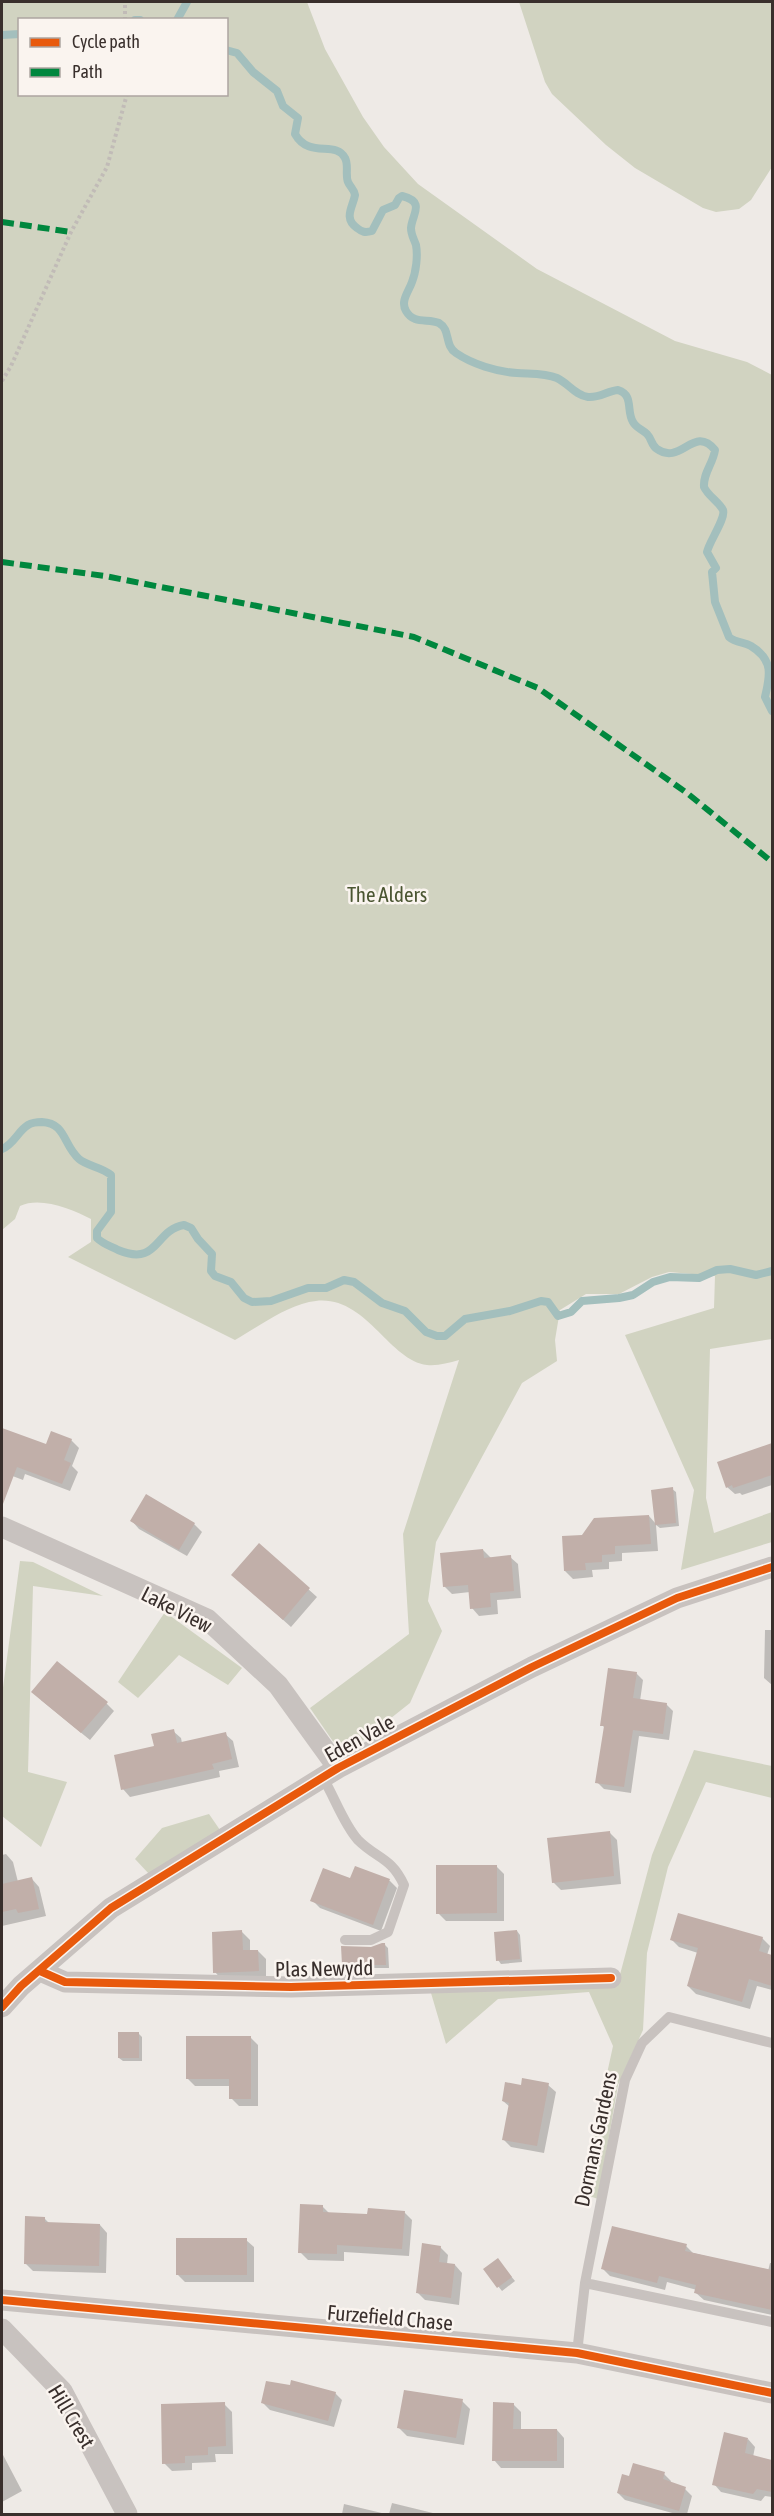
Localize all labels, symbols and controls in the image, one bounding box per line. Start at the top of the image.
legend [18,18,228,96]
text: Cycle path [72,31,140,52]
text: Path [72,61,103,82]
park label: The Alders [347,882,427,906]
street label: Lake View [138,1581,217,1637]
street label: Eden Vale [320,1709,398,1767]
street label: Plas Newydd [275,1955,373,1981]
street label: Dormans Gardens [569,2069,621,2209]
street label: Furzefield Chase [326,2300,454,2334]
street label: Hill Crest [44,2380,100,2452]

